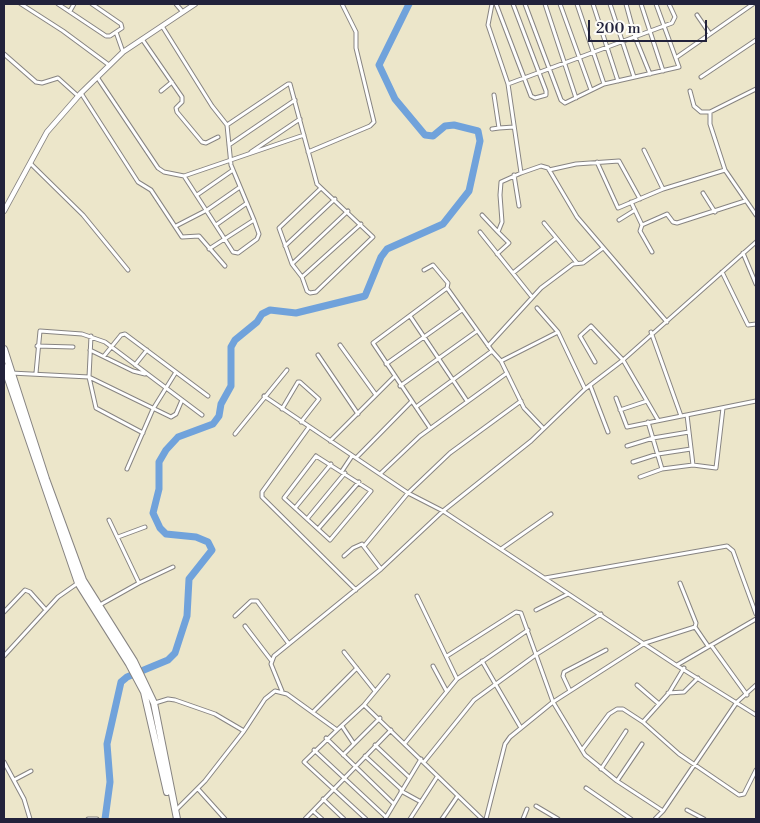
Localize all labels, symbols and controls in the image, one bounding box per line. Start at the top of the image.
scale bar [590,10,709,42]
text: 200 m [596,19,641,38]

